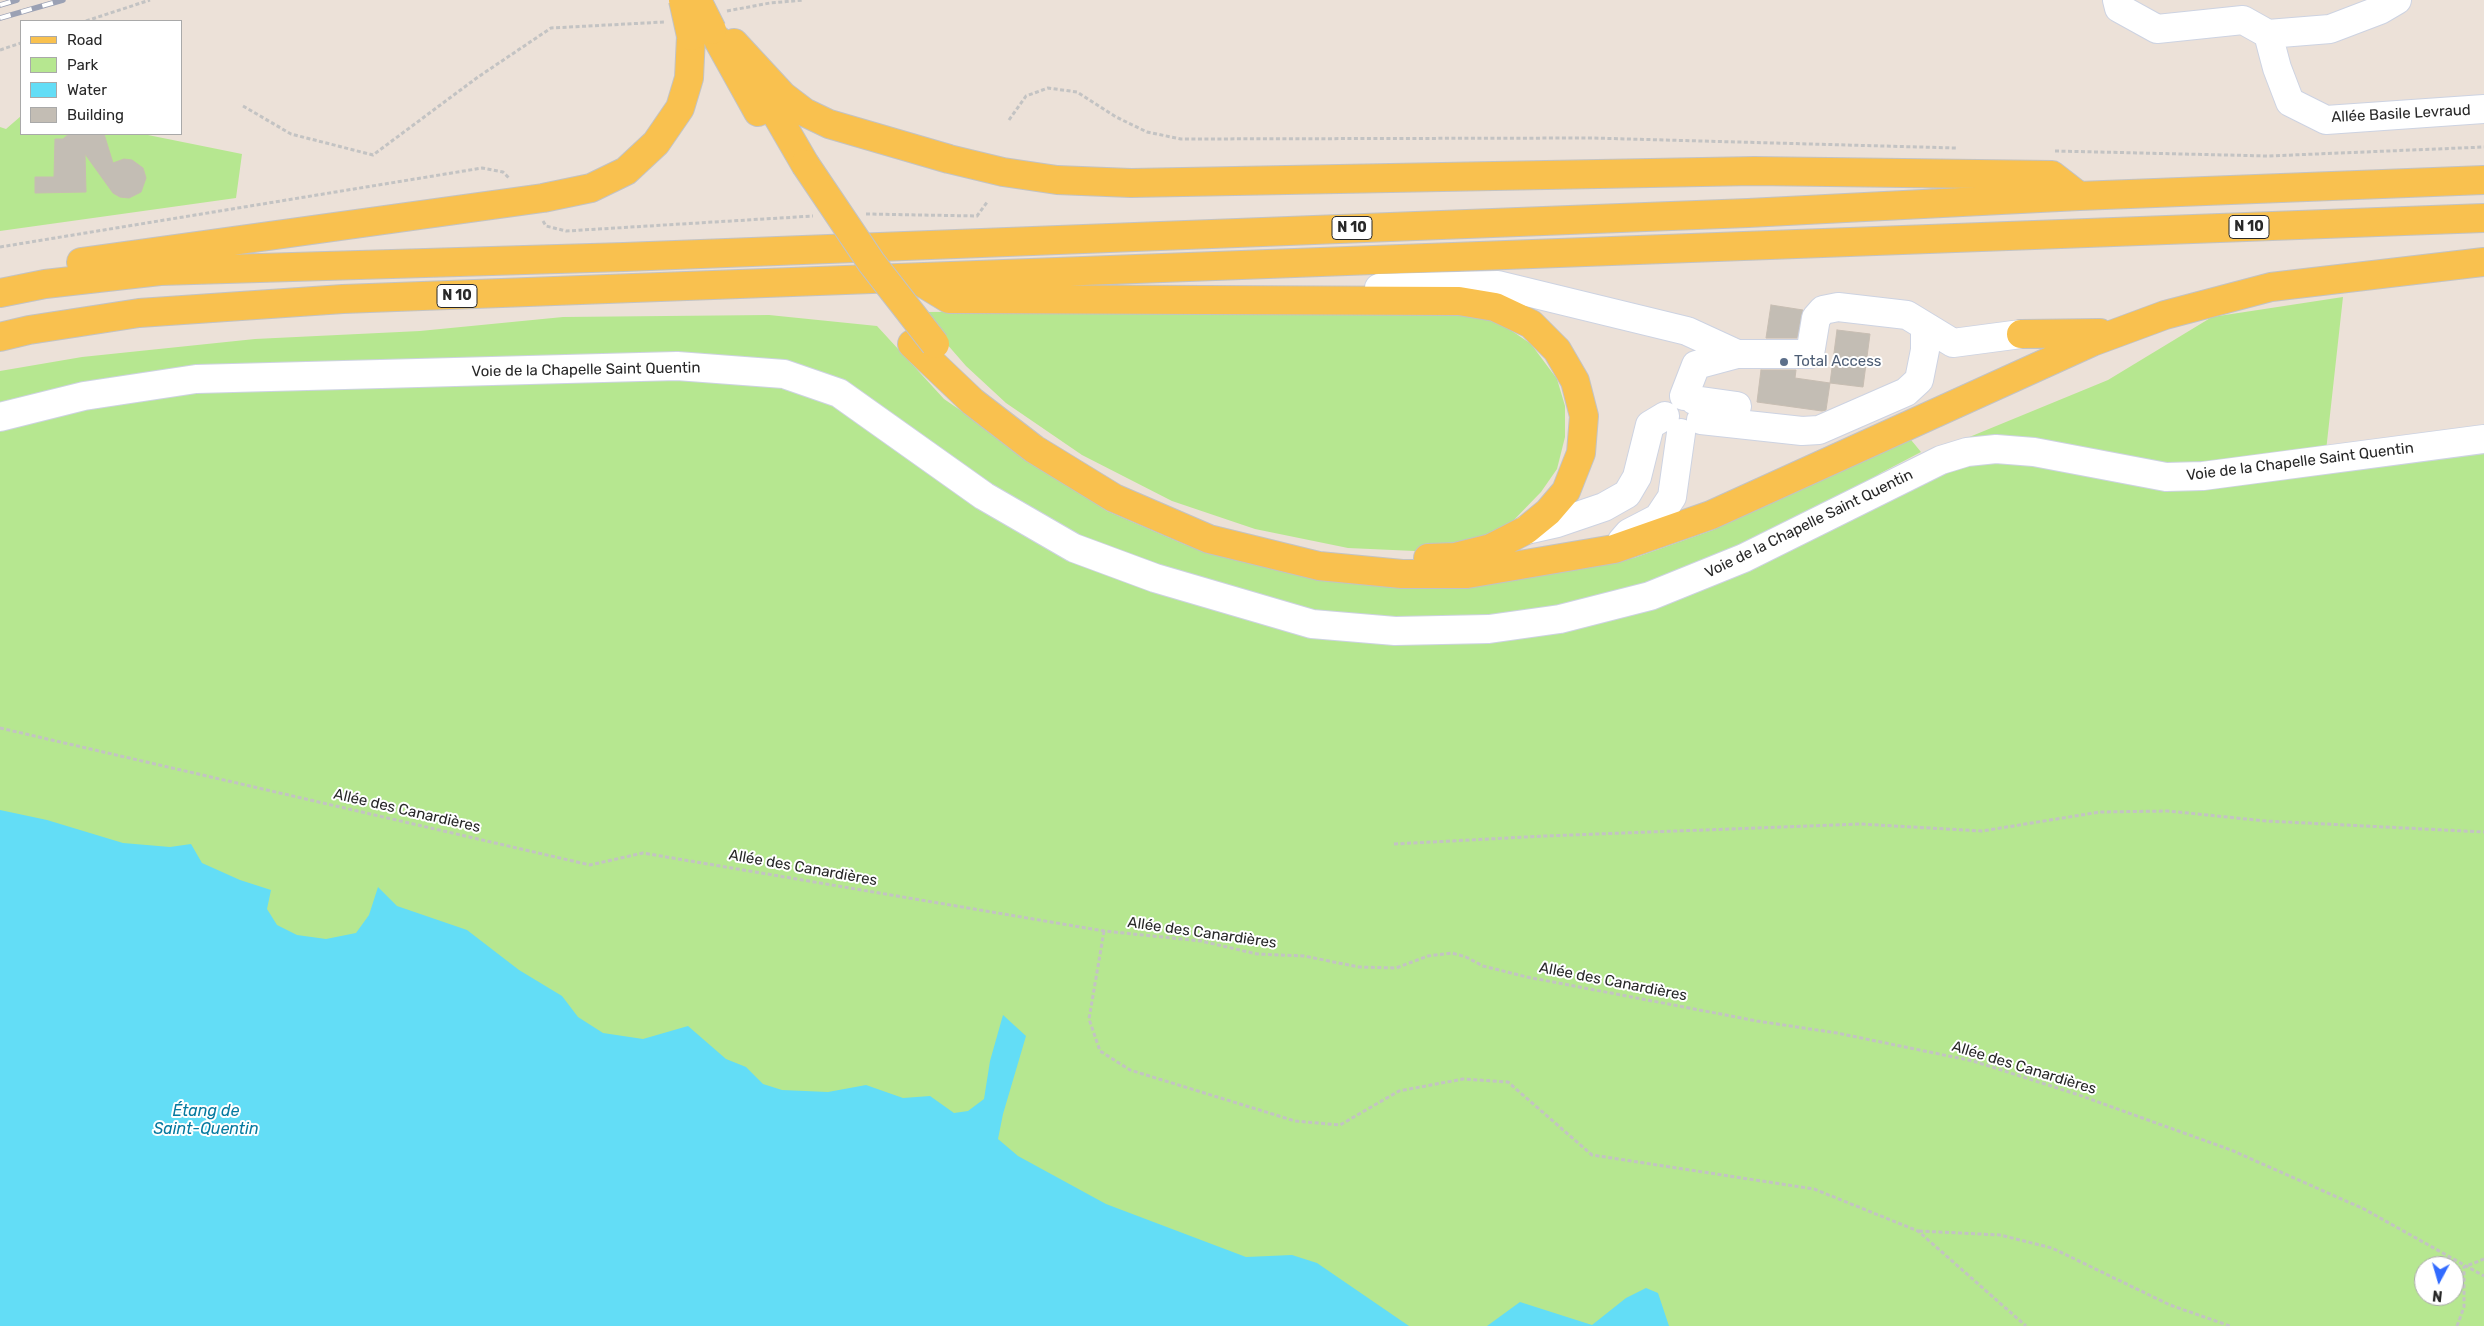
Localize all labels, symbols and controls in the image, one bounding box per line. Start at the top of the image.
legend [20,20,182,135]
text: Road [67,31,103,49]
text: Park [67,56,98,74]
text: Water [67,81,107,99]
street label: Allée Basile Levraud [2331,101,2471,127]
text: Building [67,106,124,124]
road number: N 10 [2229,216,2269,238]
road number: N 10 [1332,217,1372,240]
road number: N 10 [437,284,477,308]
place label: Total Access [1794,353,1881,371]
marker: Total Access [1778,356,1790,368]
street label: Voie de la Chapelle Saint Quentin [471,359,701,381]
street label: Voie de la Chapelle Saint Quentin [2185,439,2415,485]
street label: Voie de la Chapelle Saint Quentin [1702,466,1916,582]
street label: Allée des Canardières [332,785,482,837]
street label: Allée des Canardières [727,846,879,890]
street label: Allée des Canardières [1126,914,1278,952]
street label: Allée des Canardières [1538,959,1688,1005]
street label: Allée des Canardières [1950,1037,2098,1099]
water label: Étang de Saint-Quentin [153,1101,259,1139]
north arrow [2414,1256,2464,1306]
text: N [2432,1286,2443,1304]

